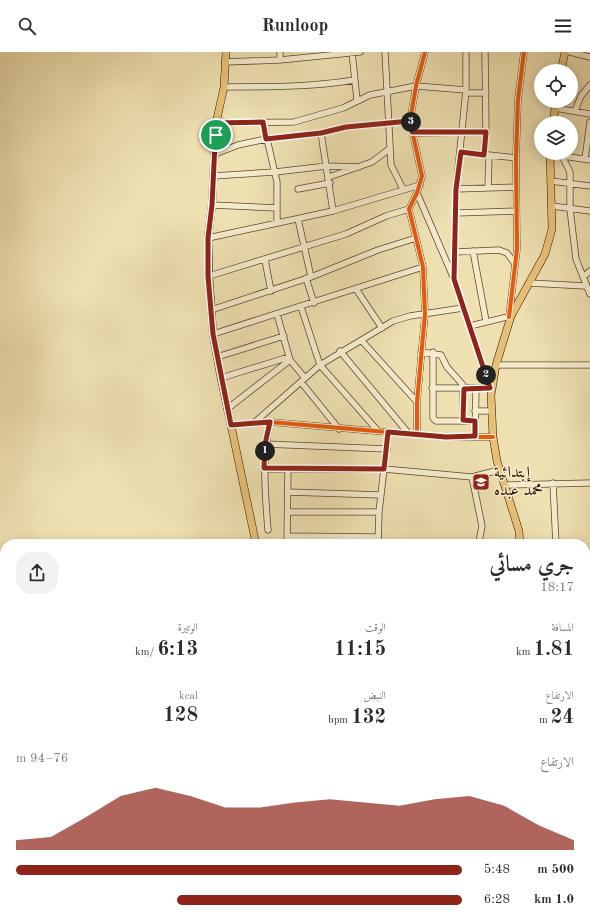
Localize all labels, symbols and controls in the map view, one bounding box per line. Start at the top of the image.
icon: search [16,15,38,37]
icon: menu [552,15,574,37]
text: Runloop [262,17,328,35]
map controls [534,64,578,160]
button: locate [534,64,578,108]
pin: 3 [401,112,421,132]
text: 3 [408,116,414,127]
button: layers [534,116,578,160]
pin [199,118,233,152]
icon: arrive [205,124,227,146]
pin: 2 [476,365,496,385]
text: 2 [483,369,489,380]
pin: 1 [255,441,275,461]
text: 1 [262,445,268,456]
place label: إبتدائية محمد عبده [494,465,543,499]
school or university icon: إبتدائية محمد عبده [471,472,491,492]
button: share [16,552,58,594]
text: جري مسائي [489,554,574,576]
text: 18:17 [540,581,574,594]
text: الوتيرة [178,623,198,634]
text: الوقت [365,623,386,634]
text: المسافة [552,623,574,634]
text: 6:13 [158,640,198,660]
text: 11:15 [334,640,386,660]
text: 1.81 [534,640,574,660]
text: /km [135,647,158,658]
text: km [516,647,534,658]
text: kcal [179,691,198,702]
text: النبض [363,691,386,702]
text: الارتفاع [545,691,574,702]
text: 128 [163,706,198,726]
text: 132 [351,708,386,728]
text: 24 [551,708,574,728]
text: bpm [328,715,351,726]
text: m [539,715,551,726]
text: 76–94 m [16,752,68,765]
text: الارتفاع [540,756,574,769]
text: 5:48 [484,863,510,876]
text: 500 m [537,863,574,876]
text: 6:28 [484,893,510,906]
text: 1.0 km [534,893,574,906]

